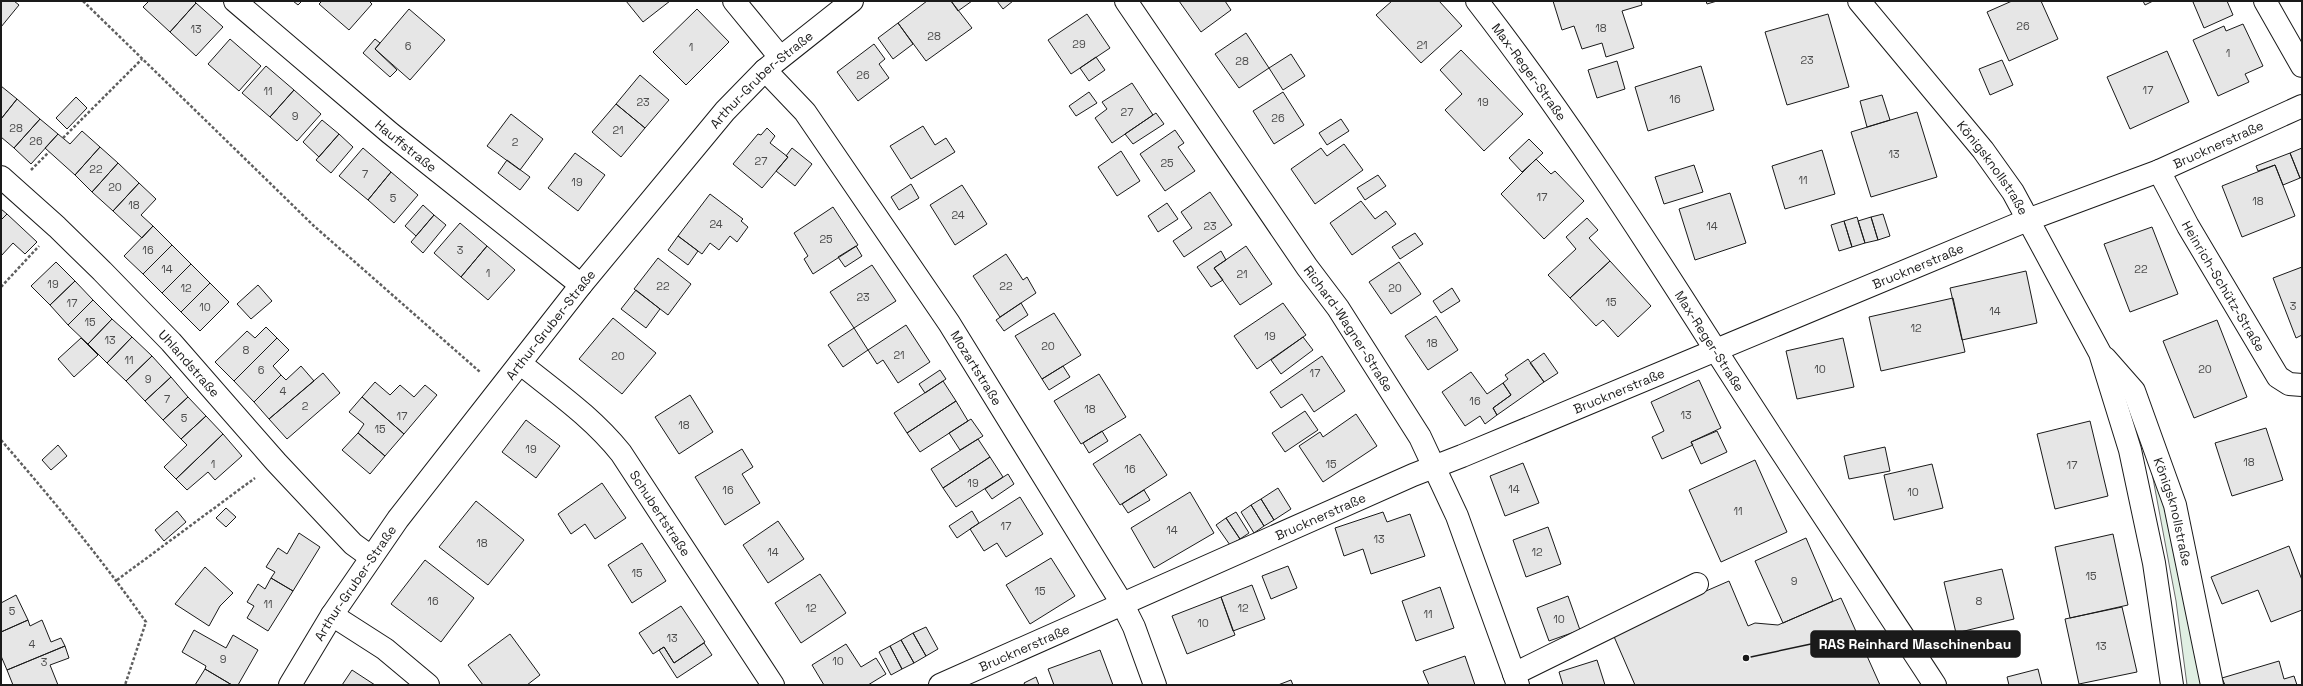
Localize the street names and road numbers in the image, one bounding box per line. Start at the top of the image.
street label: Max-Reger-Straße [1488,20,1570,124]
street label: Arthur-Gruber-Straße [706,27,816,132]
street label: Hauffstraße [371,116,440,176]
street label: Königsknollstraße [1953,117,2032,218]
street label: Brucknerstraße [2170,117,2266,173]
street label: Heinrich-Schütz-Straße [2178,218,2269,355]
street label: Brucknerstraße [1870,240,1966,293]
street label: Richard-Wagner-Straße [1300,262,1397,395]
street label: Arthur-Gruber-Straße [502,266,599,383]
street label: Max-Reger-Straße [1671,287,1748,395]
street label: Uhlandstraße [155,326,223,401]
street label: Mozartstraße [947,327,1006,409]
street label: Brucknerstraße [1571,364,1667,418]
street label: Königsknollstraße [2150,455,2195,568]
street label: Schubertstraße [626,467,694,560]
street label: Brucknerstraße [1272,489,1368,544]
street label: Arthur-Gruber-Straße [311,522,400,644]
street label: Brucknerstraße [976,621,1072,676]

